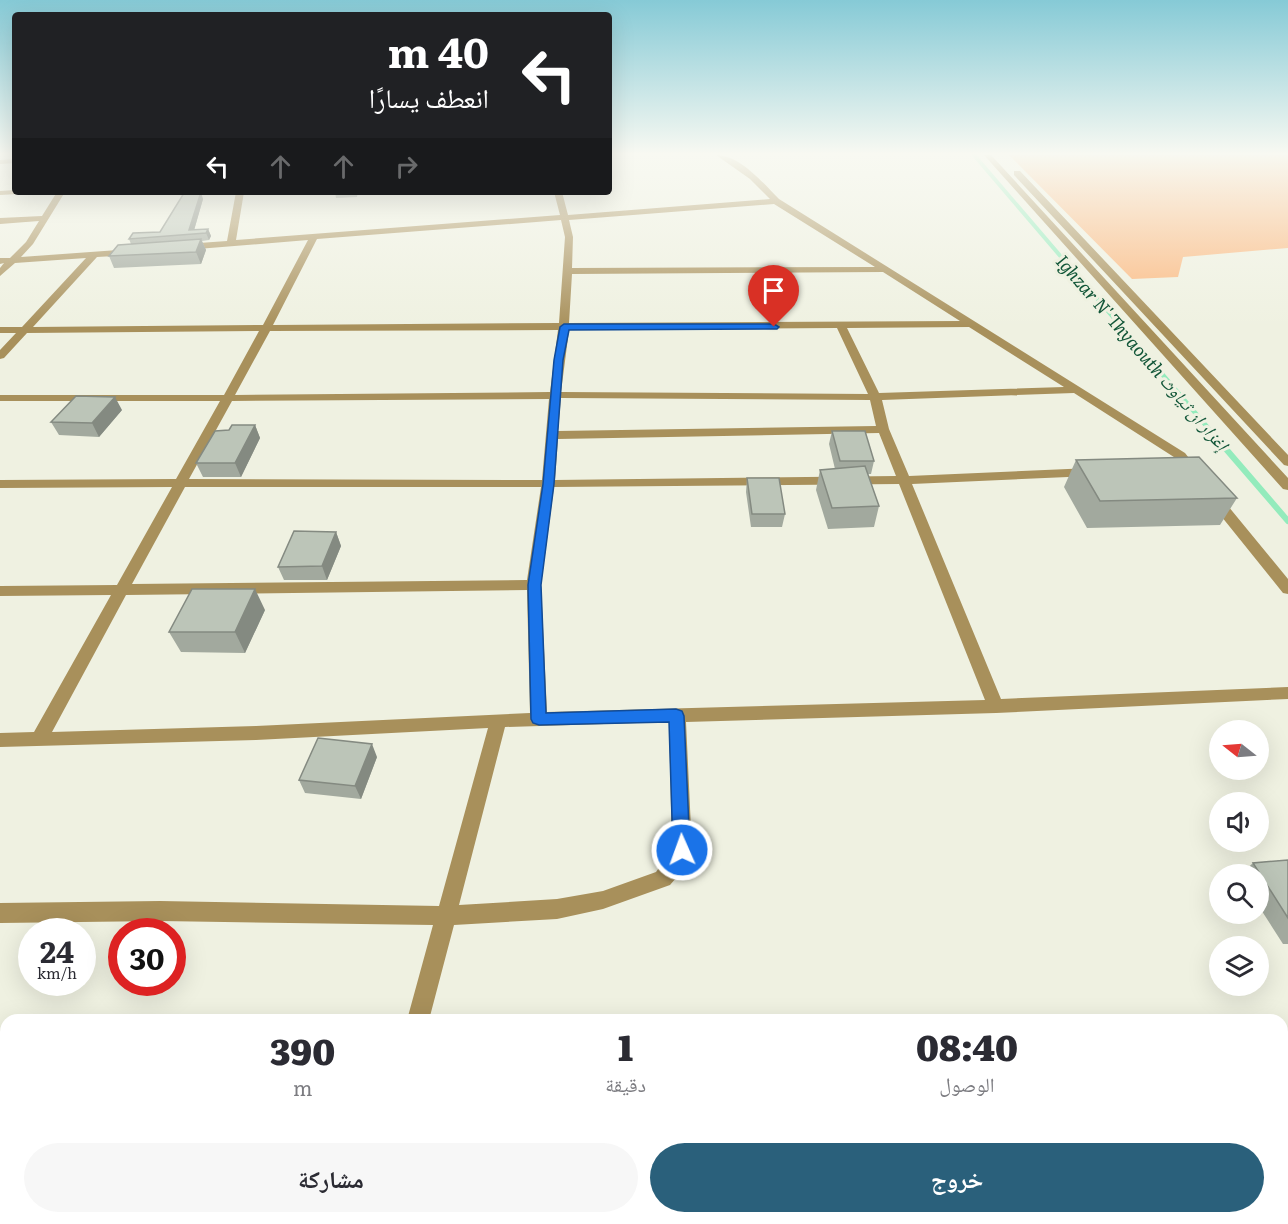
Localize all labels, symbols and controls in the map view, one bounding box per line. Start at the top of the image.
text: 40 m [388,19,489,81]
icon: left [510,36,588,114]
text: انعطف يسارًا [369,76,489,116]
icon: left [201,150,234,183]
icon: ahead [264,150,297,183]
icon: ahead [327,150,360,183]
icon: right [390,150,423,183]
water label: Ighzar N' Thyaouth إغزار ان ثياوث [1050,248,1237,457]
pin [748,265,799,327]
icon: arrive [757,274,790,307]
north arrow [1209,720,1269,780]
map controls [1209,720,1269,996]
button: sound [1209,792,1269,852]
position arrow [650,818,714,882]
button: search [1209,864,1269,924]
speed limit sign: 30 [108,918,186,996]
text: 24 [40,928,74,972]
button: layers [1209,936,1269,996]
text: km/h [37,961,77,984]
text: 1 [618,1019,633,1072]
text: 08:40 [916,1019,1018,1072]
text: 390 [270,1023,335,1076]
text: دقيقة [605,1068,646,1098]
text: الوصول [939,1068,995,1098]
text: m [293,1072,312,1102]
button: مشاركة [24,1143,638,1212]
button: خروج [650,1143,1264,1212]

